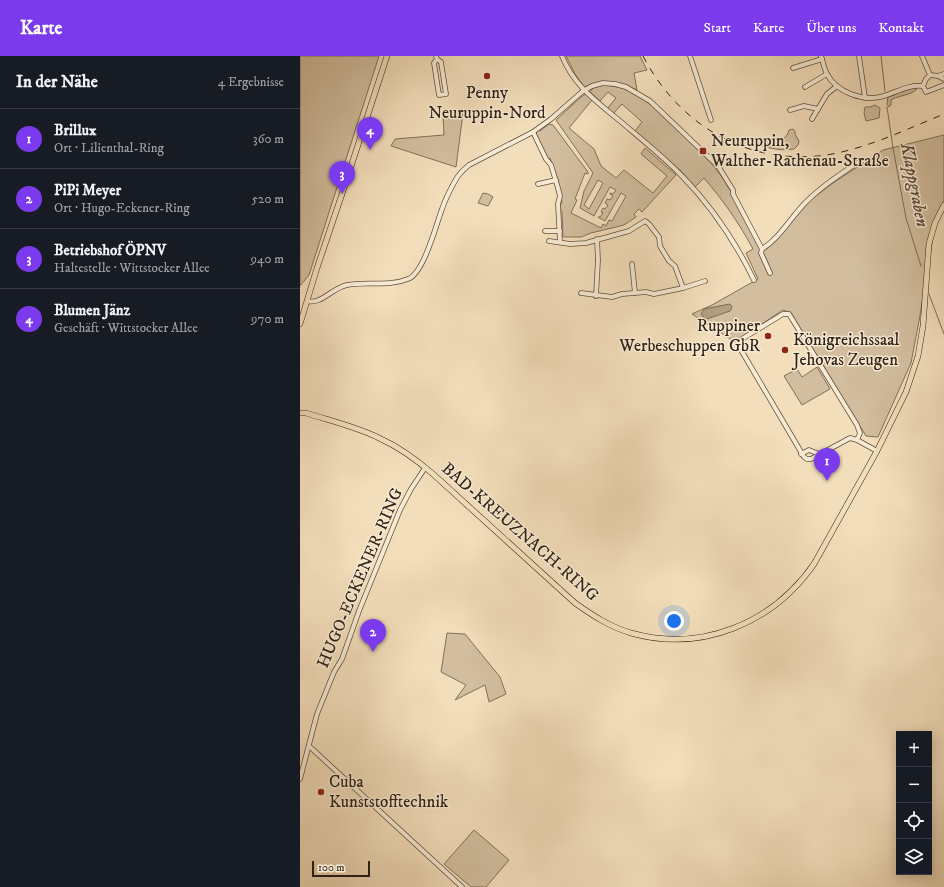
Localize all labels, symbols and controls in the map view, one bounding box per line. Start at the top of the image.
text: Karte [20,17,62,40]
text: Start [704,19,731,37]
text: Karte [753,19,784,37]
text: Über uns [806,19,856,37]
text: Kontakt [878,19,924,37]
text: In der Nähe [16,71,98,93]
marker: Penny Neuruppin-Nord [482,71,492,81]
text: 4 Ergebnisse [218,74,284,90]
place label: Penny Neuruppin-Nord [428,82,546,124]
pin: 4 [357,117,383,150]
text: Brillux [54,121,96,140]
place label: Neuruppin, Walther-Rathenau-Straße [710,130,889,172]
text: 1 [27,131,31,147]
text: 360 m [253,131,284,147]
text: Ort · Lilienthal-Ring [54,140,164,156]
water label: Klappgraben [895,140,933,229]
marker: Neuruppin, Walther-Rathenau-Straße [698,146,708,156]
pin: 3 [329,161,355,194]
text: PiPi Meyer [54,181,121,200]
text: 2 [26,191,32,207]
text: 520 m [252,191,284,207]
text: Ort · Hugo-Eckener-Ring [54,200,190,216]
text: Betriebshof ÖPNV [54,241,166,260]
text: 3 [27,251,31,267]
text: 940 m [250,251,284,267]
text: Haltestelle · Wittstocker Allee [54,260,210,276]
text: Blumen Jänz [54,301,130,320]
text: 4 [25,311,33,327]
text: 970 m [251,311,284,327]
place label: Ruppiner Werbeschuppen GbR [618,315,761,357]
text: Geschäft · Wittstocker Allee [54,320,198,336]
place label: Königreichssaal Jehovas Zeugen [791,329,899,371]
marker: Ruppiner Werbeschuppen GbR [763,331,773,341]
marker: Königreichssaal Jehovas Zeugen [780,345,790,355]
pin: 1 [814,448,840,481]
street label: BAD-KREUZNACH-RING [437,458,603,606]
street label: HUGO-ECKENER-RING [312,485,408,671]
your location [664,611,684,631]
pin: 2 [360,619,386,652]
map controls [896,731,932,875]
button: + [896,731,932,767]
button: − [896,767,932,803]
place label: Cuba Kunststofftechnik [329,771,449,813]
marker: Cuba Kunststofftechnik [316,787,326,797]
button: locate [896,803,932,839]
button: layers [896,839,932,875]
scale bar [312,859,370,878]
text: 100 m [318,861,344,875]

